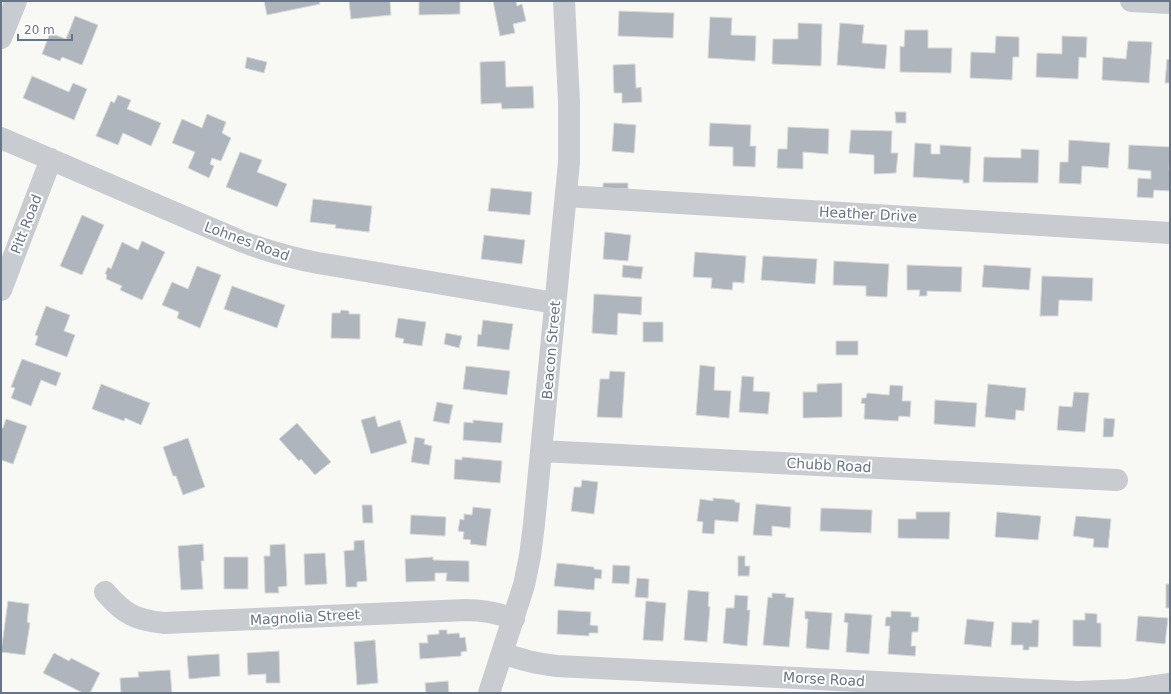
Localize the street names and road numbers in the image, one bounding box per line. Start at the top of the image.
street label: Pitt Road [7,192,45,256]
street label: Heather Drive [819,203,917,225]
street label: Lohnes Road [202,218,292,264]
street label: Beacon Street [539,300,563,400]
street label: Chubb Road [786,455,872,475]
street label: Magnolia Street [249,606,361,628]
street label: Morse Road [783,669,865,689]

